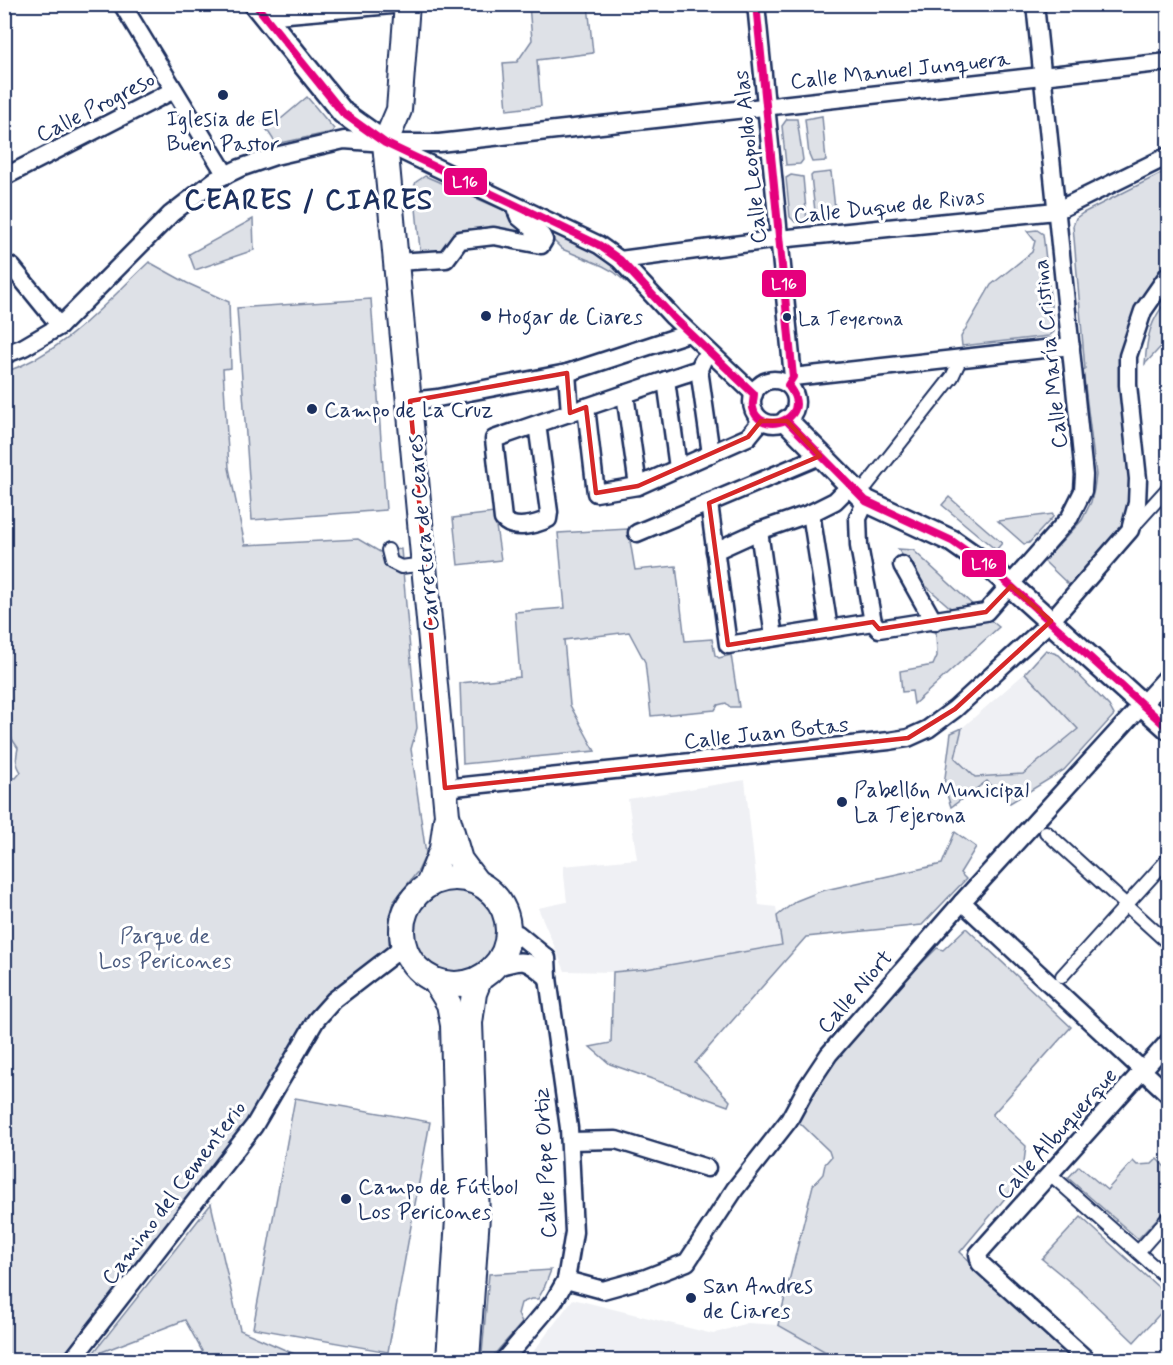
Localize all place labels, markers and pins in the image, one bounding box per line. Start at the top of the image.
marker: Iglesia de El Buen Pastor [216,88,230,102]
place label: Iglesia de El Buen Pastor [166,106,280,159]
place label: Hogar de Ciares [498,304,643,335]
place label: La Teyerona [798,306,904,333]
marker: Hogar de Ciares [479,309,493,323]
marker: La Teyerona [781,311,793,323]
place label: Campo de La Cruz [324,397,493,425]
marker: Campo de La Cruz [305,402,319,416]
place label: Pabellón Municipal La Tejerona [854,777,1029,830]
marker: Pabellón Municipal La Tejerona [835,795,849,809]
place label: Campo de Fútbol Los Pericones [358,1174,518,1227]
marker: Campo de Fútbol Los Pericones [339,1192,353,1206]
place label: San Andres de Ciares [703,1273,813,1326]
marker: San Andres de Ciares [684,1291,698,1305]

